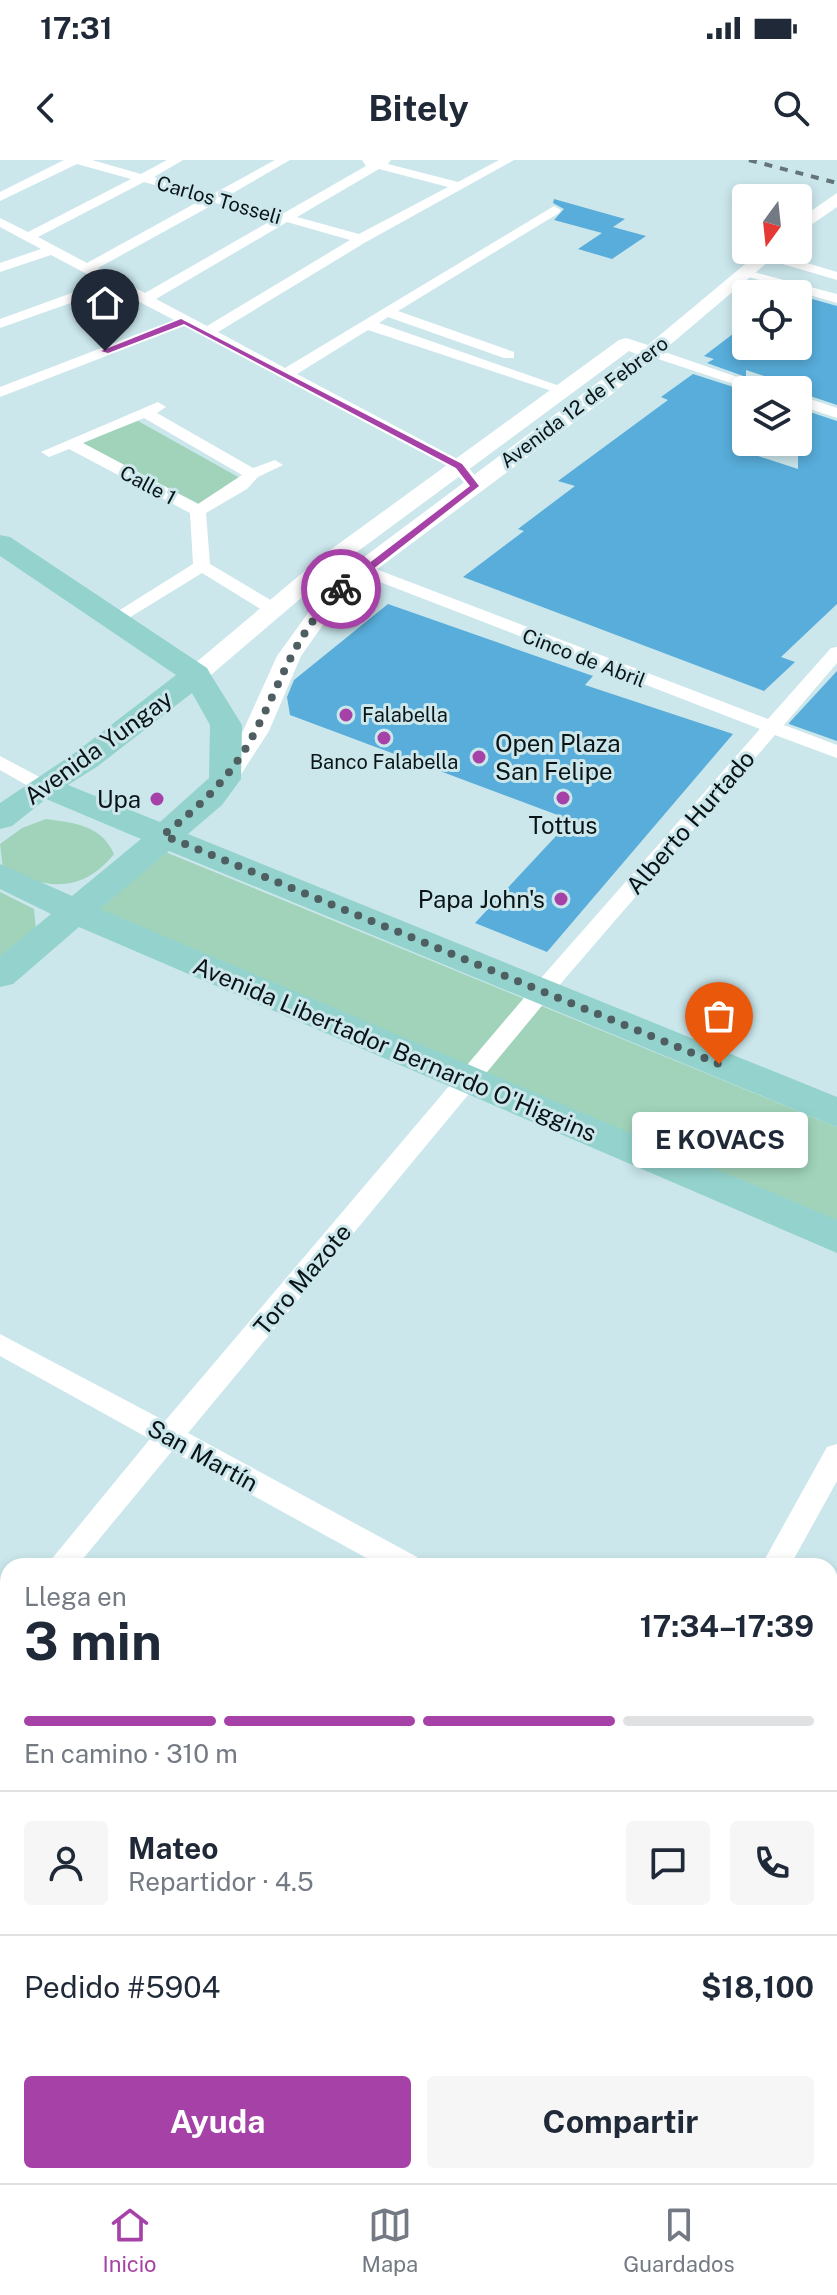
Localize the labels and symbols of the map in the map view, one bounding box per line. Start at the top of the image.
street label: Carlos Tosseli [154,171,284,229]
north arrow [732,184,812,264]
pin [71,269,139,351]
street label: Avenida 12 de Febrero [495,331,673,473]
street label: Calle 1 [116,460,180,510]
courier [301,549,381,629]
street label: Cinco de Abril [519,623,649,693]
street label: Avenida Yungay [19,684,178,810]
place label: Falabella [362,703,448,727]
marker: Falabella [337,706,355,724]
marker: Banco Falabella [375,729,393,747]
place label: Open Plaza San Felipe [495,729,621,785]
street label: Alberto Hurtado [620,744,760,900]
marker: Open Plaza San Felipe [470,748,488,766]
place label: Banco Falabella [310,750,458,774]
place label: Upa [97,785,141,813]
marker: Tottus [554,789,572,807]
marker: Upa [148,790,166,808]
place label: Tottus [528,811,598,839]
place label: Papa John's [418,885,545,913]
marker: Papa John's [552,890,570,908]
street label: Avenida Libertador Bernardo O'Higgins [189,951,601,1147]
pin [685,982,753,1064]
callout: E KOVACS [631,1112,807,1168]
street label: Toro Mazote [248,1218,356,1340]
street label: San Martín [143,1413,263,1497]

